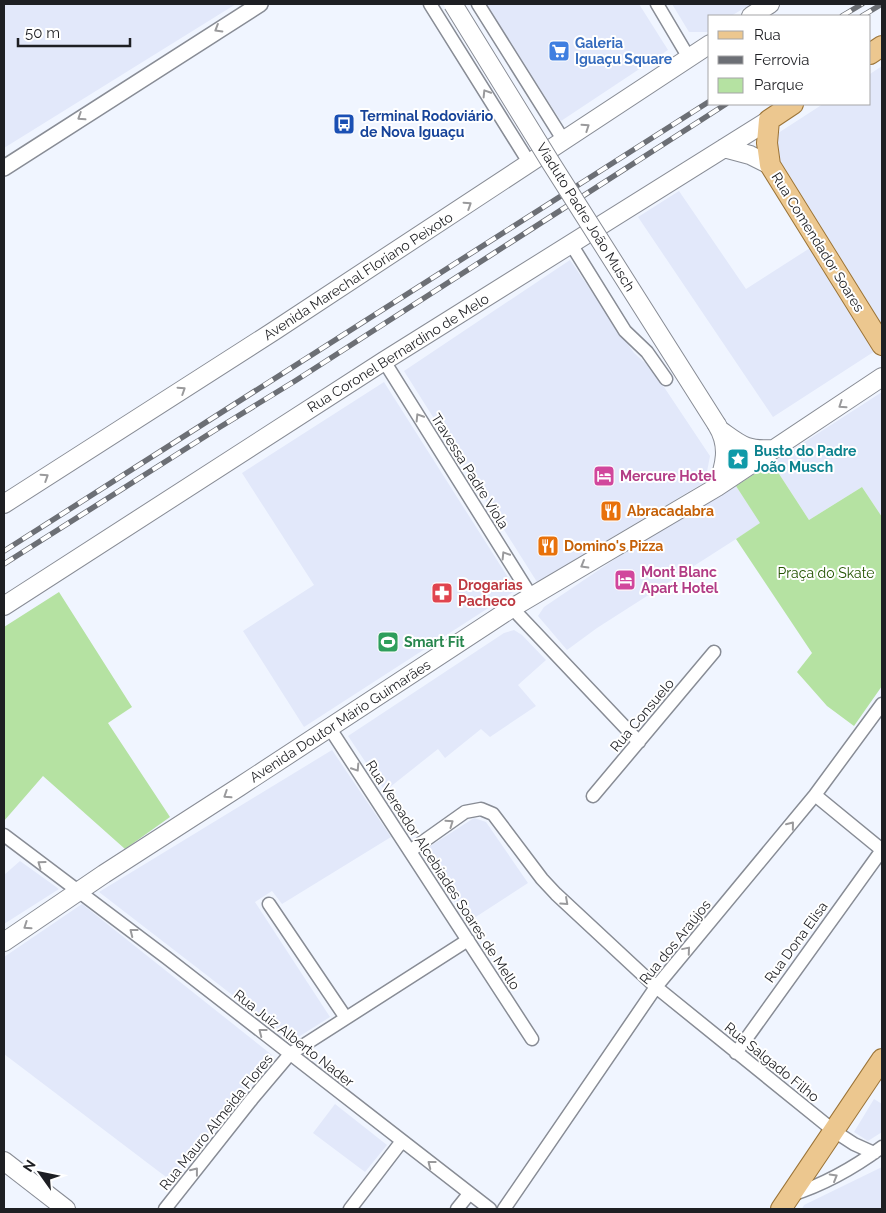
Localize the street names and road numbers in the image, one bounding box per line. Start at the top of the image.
street label: Viaduto Padre João Musch [534,140,638,294]
street label: Rua Comendador Soares [768,169,868,315]
street label: Avenida Marechal Floriano Peixoto [260,209,456,343]
street label: Rua Coronel Bernardino de Melo [304,290,492,416]
street label: Travessa Padre Viola [428,410,512,532]
street label: Avenida Doutor Mário Guimarães [247,656,434,786]
street label: Rua Consuelo [607,675,677,755]
street label: Rua Vereador Alcebíades Soares de Mello [363,757,523,993]
street label: Rua dos Araújos [636,896,714,987]
street label: Rua Dona Elisa [761,898,831,986]
street label: Rua Juiz Alberto Nader [231,986,357,1090]
street label: Rua Salgado Filho [722,1019,822,1105]
street label: Rua Mauro Almeida Flores [156,1051,276,1193]

